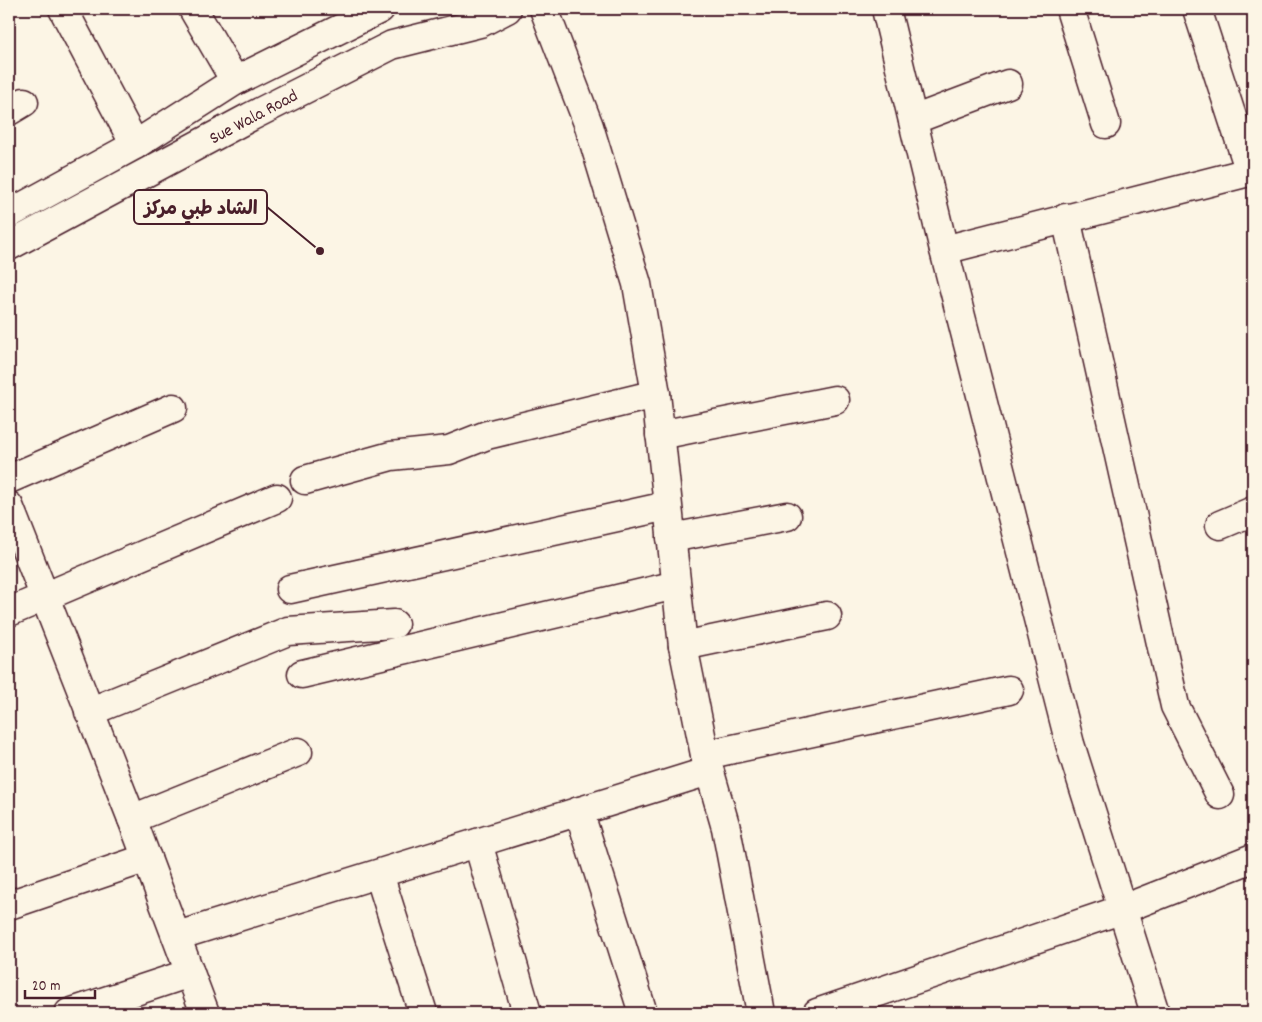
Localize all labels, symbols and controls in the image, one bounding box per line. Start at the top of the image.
street label: Sue Wala Road [205,84,303,152]
callout: الشاد طبي مرکز [134,190,267,224]
text: الشاد طبي مرکز [142,197,258,224]
scale bar [25,967,95,999]
text: 20 m [32,976,60,998]

